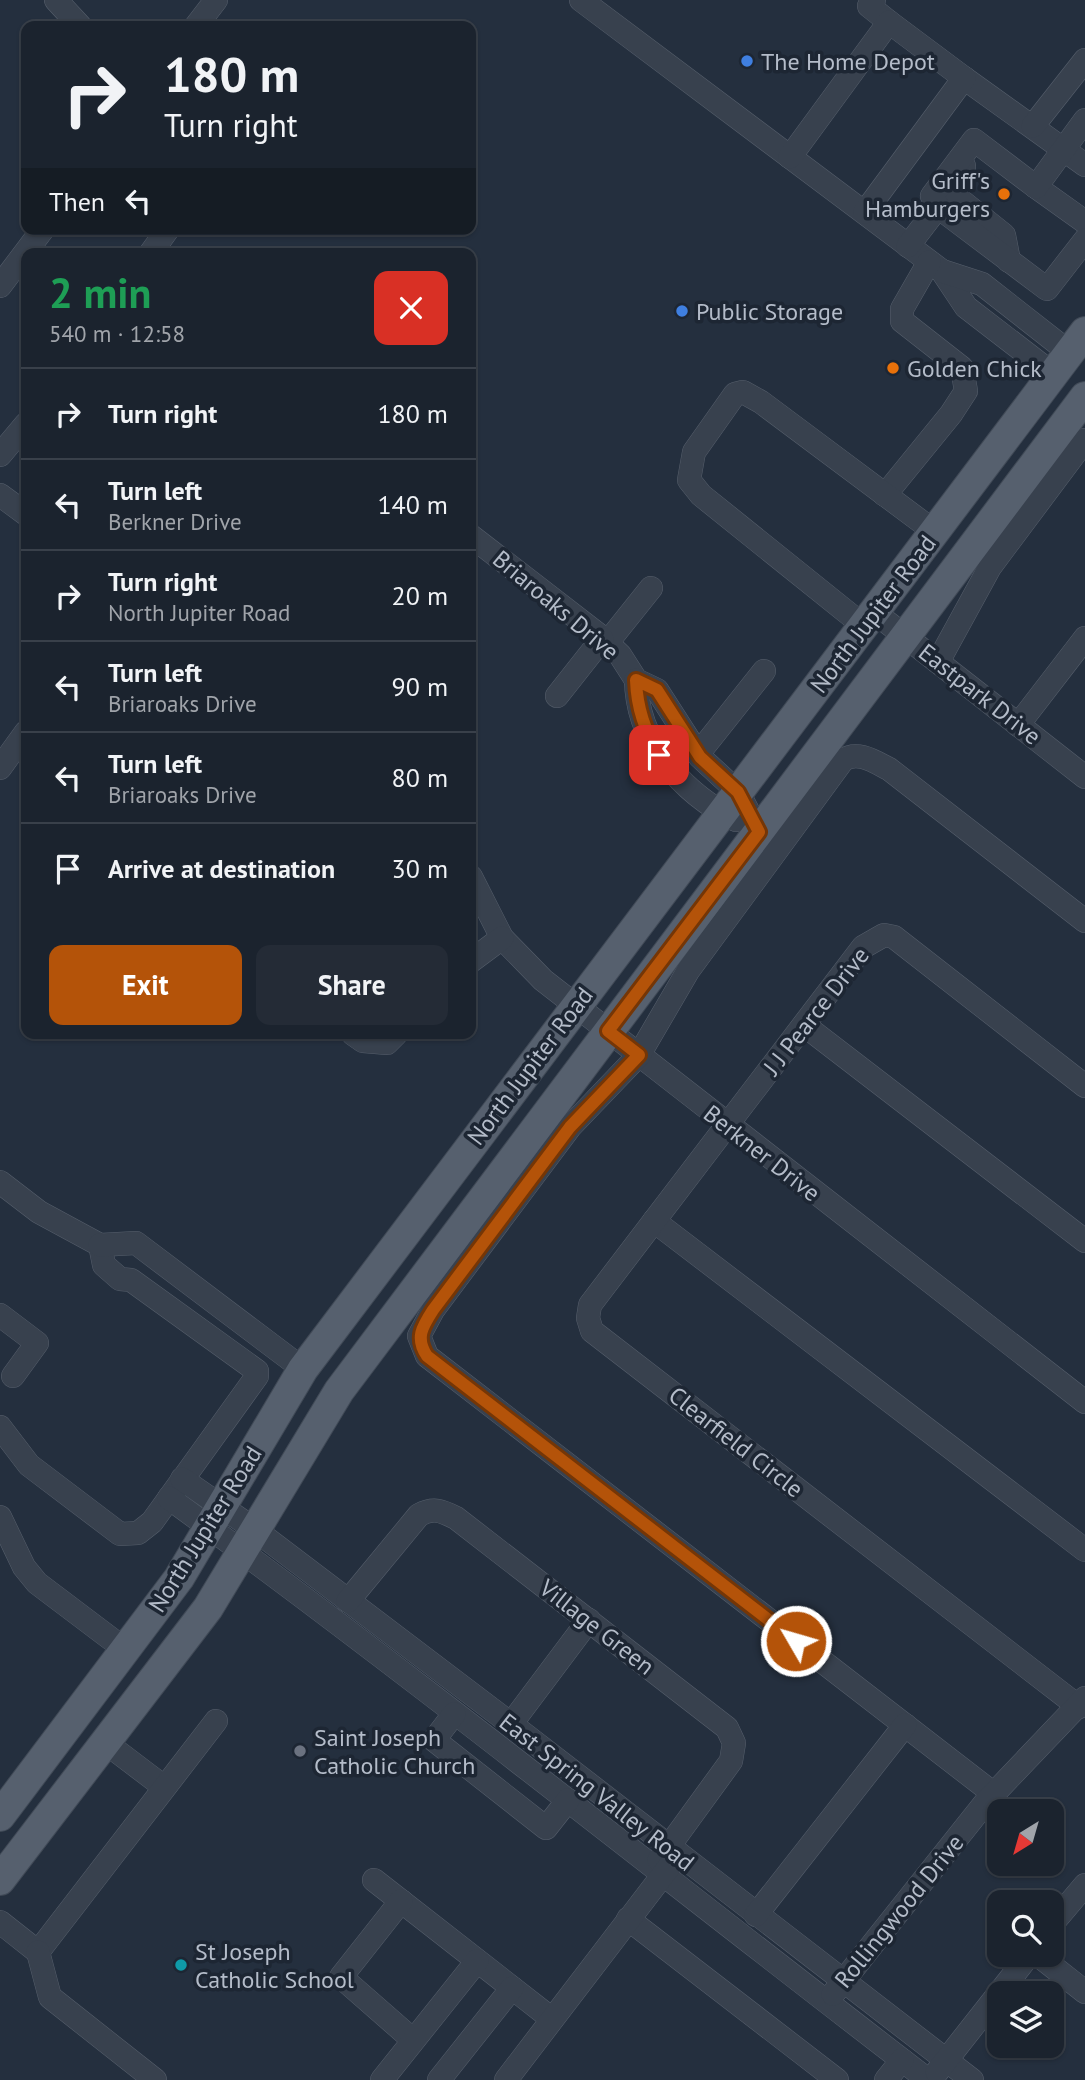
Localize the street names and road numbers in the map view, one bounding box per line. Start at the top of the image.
street label: North Jupiter Road [803,529,943,699]
street label: Briaroaks Drive [487,543,625,667]
street label: Eastpark Drive [913,637,1047,751]
street label: J J Pearce Drive [756,941,876,1082]
street label: North Jupiter Road [460,981,600,1151]
street label: Berkner Drive [697,1098,827,1208]
street label: Clearfield Circle [662,1380,810,1504]
street label: North Jupiter Road [141,1440,269,1618]
street label: Village Green [532,1572,661,1682]
street label: East Spring Valley Road [493,1706,701,1878]
street label: Rollingwood Drive [828,1828,970,1994]

